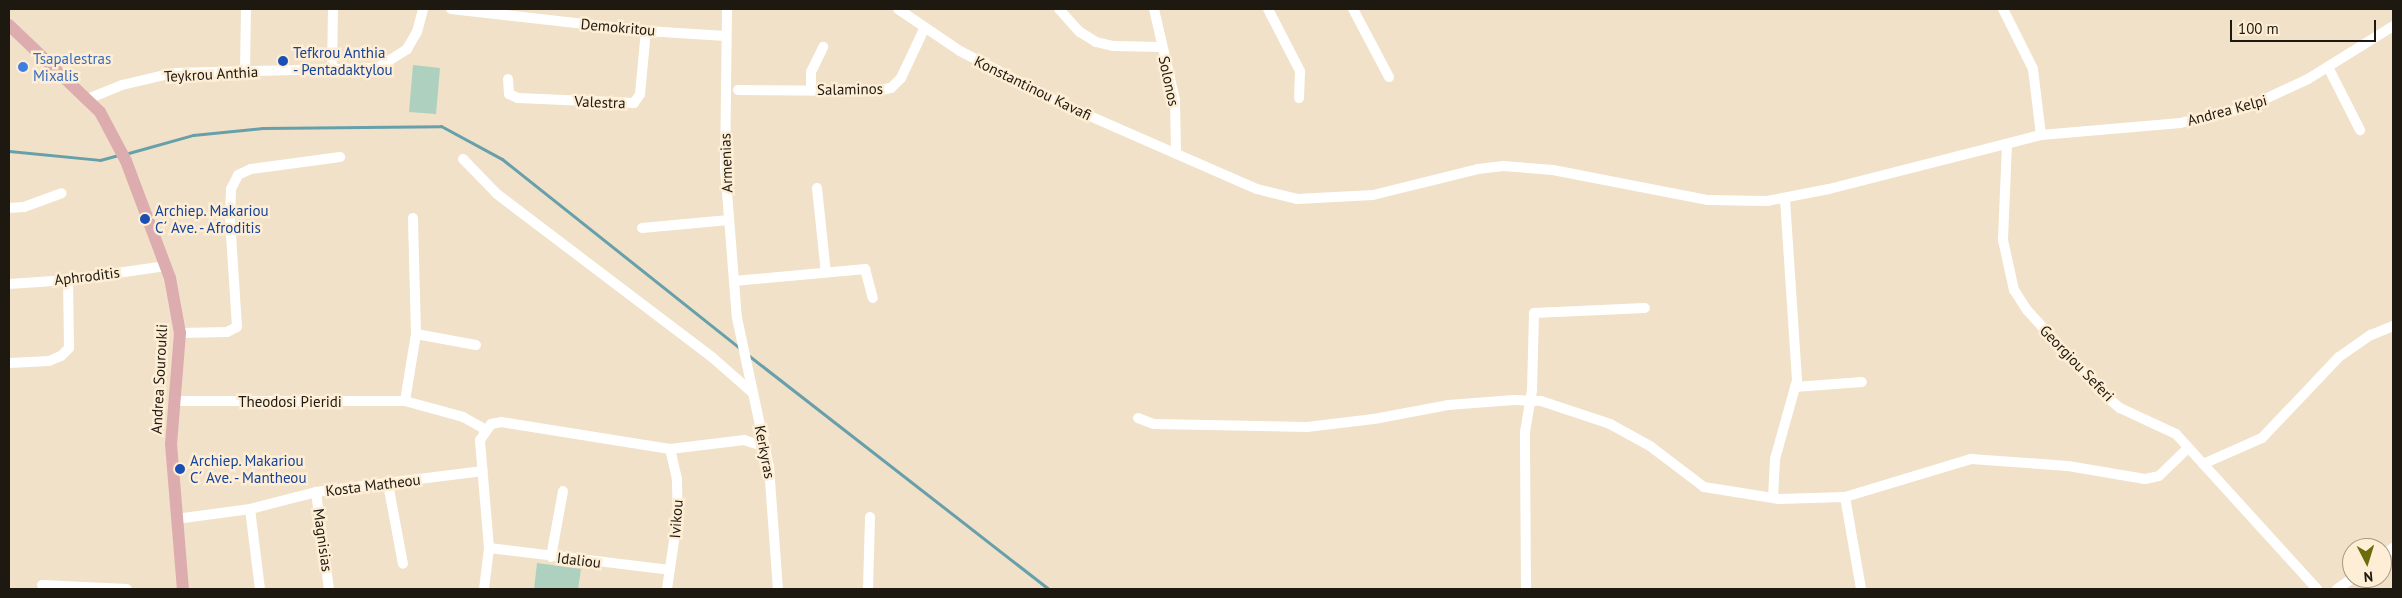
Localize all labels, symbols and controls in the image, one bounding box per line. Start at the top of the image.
scale bar [2232,10,2378,42]
street label: Demokritou [580,15,656,39]
text: 100 m [2238,19,2279,38]
place label: Tefkrou Anthia - Pentadaktylou [293,43,394,78]
place label: Tsapalestras Mixalis [33,49,111,84]
street label: Konstantinou Kavafi [971,52,1095,124]
street label: Solonos [1155,54,1183,108]
marker: Tefkrou Anthia - Pentadaktylou [277,55,289,67]
marker: Tsapalestras Mixalis [17,61,29,73]
street label: Teykrou Anthia [163,63,259,85]
street label: Salaminos [817,79,883,99]
street label: Andrea Kelpi [2185,91,2269,129]
street label: Valestra [574,92,626,112]
street label: Armenias [716,133,736,193]
place label: Archiep. Makariou C´ Ave. - Afroditis [155,201,270,236]
marker: Archiep. Makariou C´ Ave. - Afroditis [139,213,151,225]
street label: Aphroditis [53,263,121,289]
street label: Georgiou Seferi [2036,321,2118,405]
street label: Andrea Souroukli [147,324,171,434]
street label: Theodosi Pieridi [238,393,342,411]
street label: Kerkyras [751,424,779,480]
place label: Archiep. Makariou C´ Ave. - Mantheou [190,451,311,486]
marker: Archiep. Makariou C´ Ave. - Mantheou [174,463,186,475]
street label: Kosta Matheou [325,470,421,500]
street label: Ivikou [666,499,686,539]
street label: Magnisias [310,507,336,573]
north arrow [2342,538,2392,588]
street label: Idaliou [556,548,602,572]
text: N [2363,568,2374,586]

